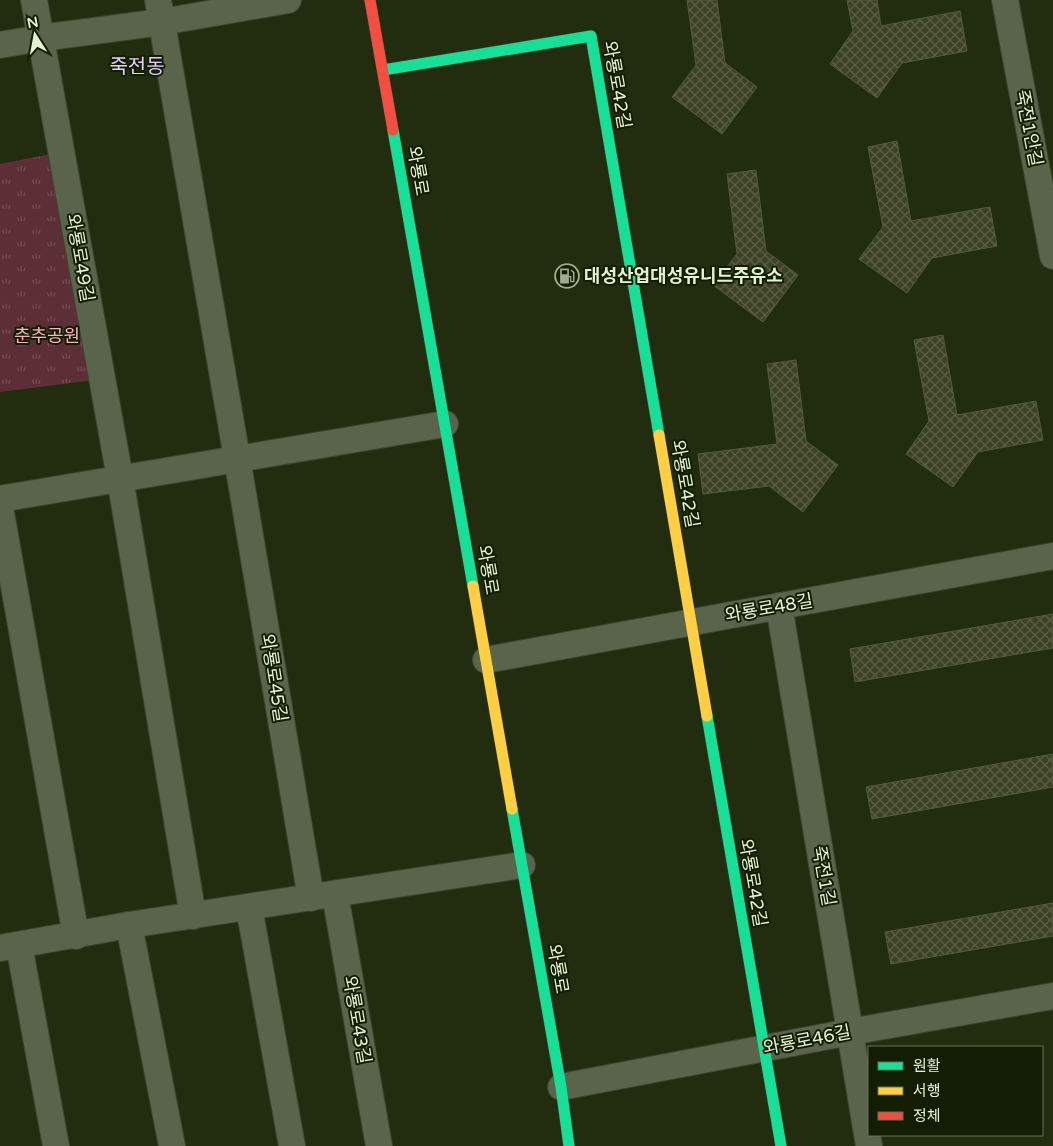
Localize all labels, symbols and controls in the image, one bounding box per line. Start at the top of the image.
north arrow [10,10,60,60]
text: N [25,13,40,32]
street label: 와룡로42길 [598,39,636,131]
district label: 죽전동 [109,55,165,79]
street label: 죽전1안길 [1011,88,1047,168]
street label: 와룡로 [403,145,433,197]
street label: 와룡로49길 [61,212,99,304]
fuel station icon: 대성산업대성유니드주유소 [554,263,580,289]
place label: 대성산업대성유니드주유소 [584,265,783,287]
park label: 춘추공원 [14,325,80,347]
street label: 와룡로42길 [666,438,704,530]
street label: 와룡로 [473,544,503,596]
street label: 와룡로48길 [723,589,815,627]
street label: 와룡로45길 [256,632,292,724]
street label: 와룡로42길 [734,837,772,929]
street label: 죽전1길 [808,844,840,908]
street label: 와룡로 [543,943,573,995]
street label: 와룡로43길 [338,974,376,1066]
street label: 와룡로46길 [761,1021,853,1059]
legend [868,1046,1043,1136]
text: 원활 [913,1057,941,1075]
text: 서행 [913,1082,941,1100]
text: 정체 [913,1107,941,1125]

